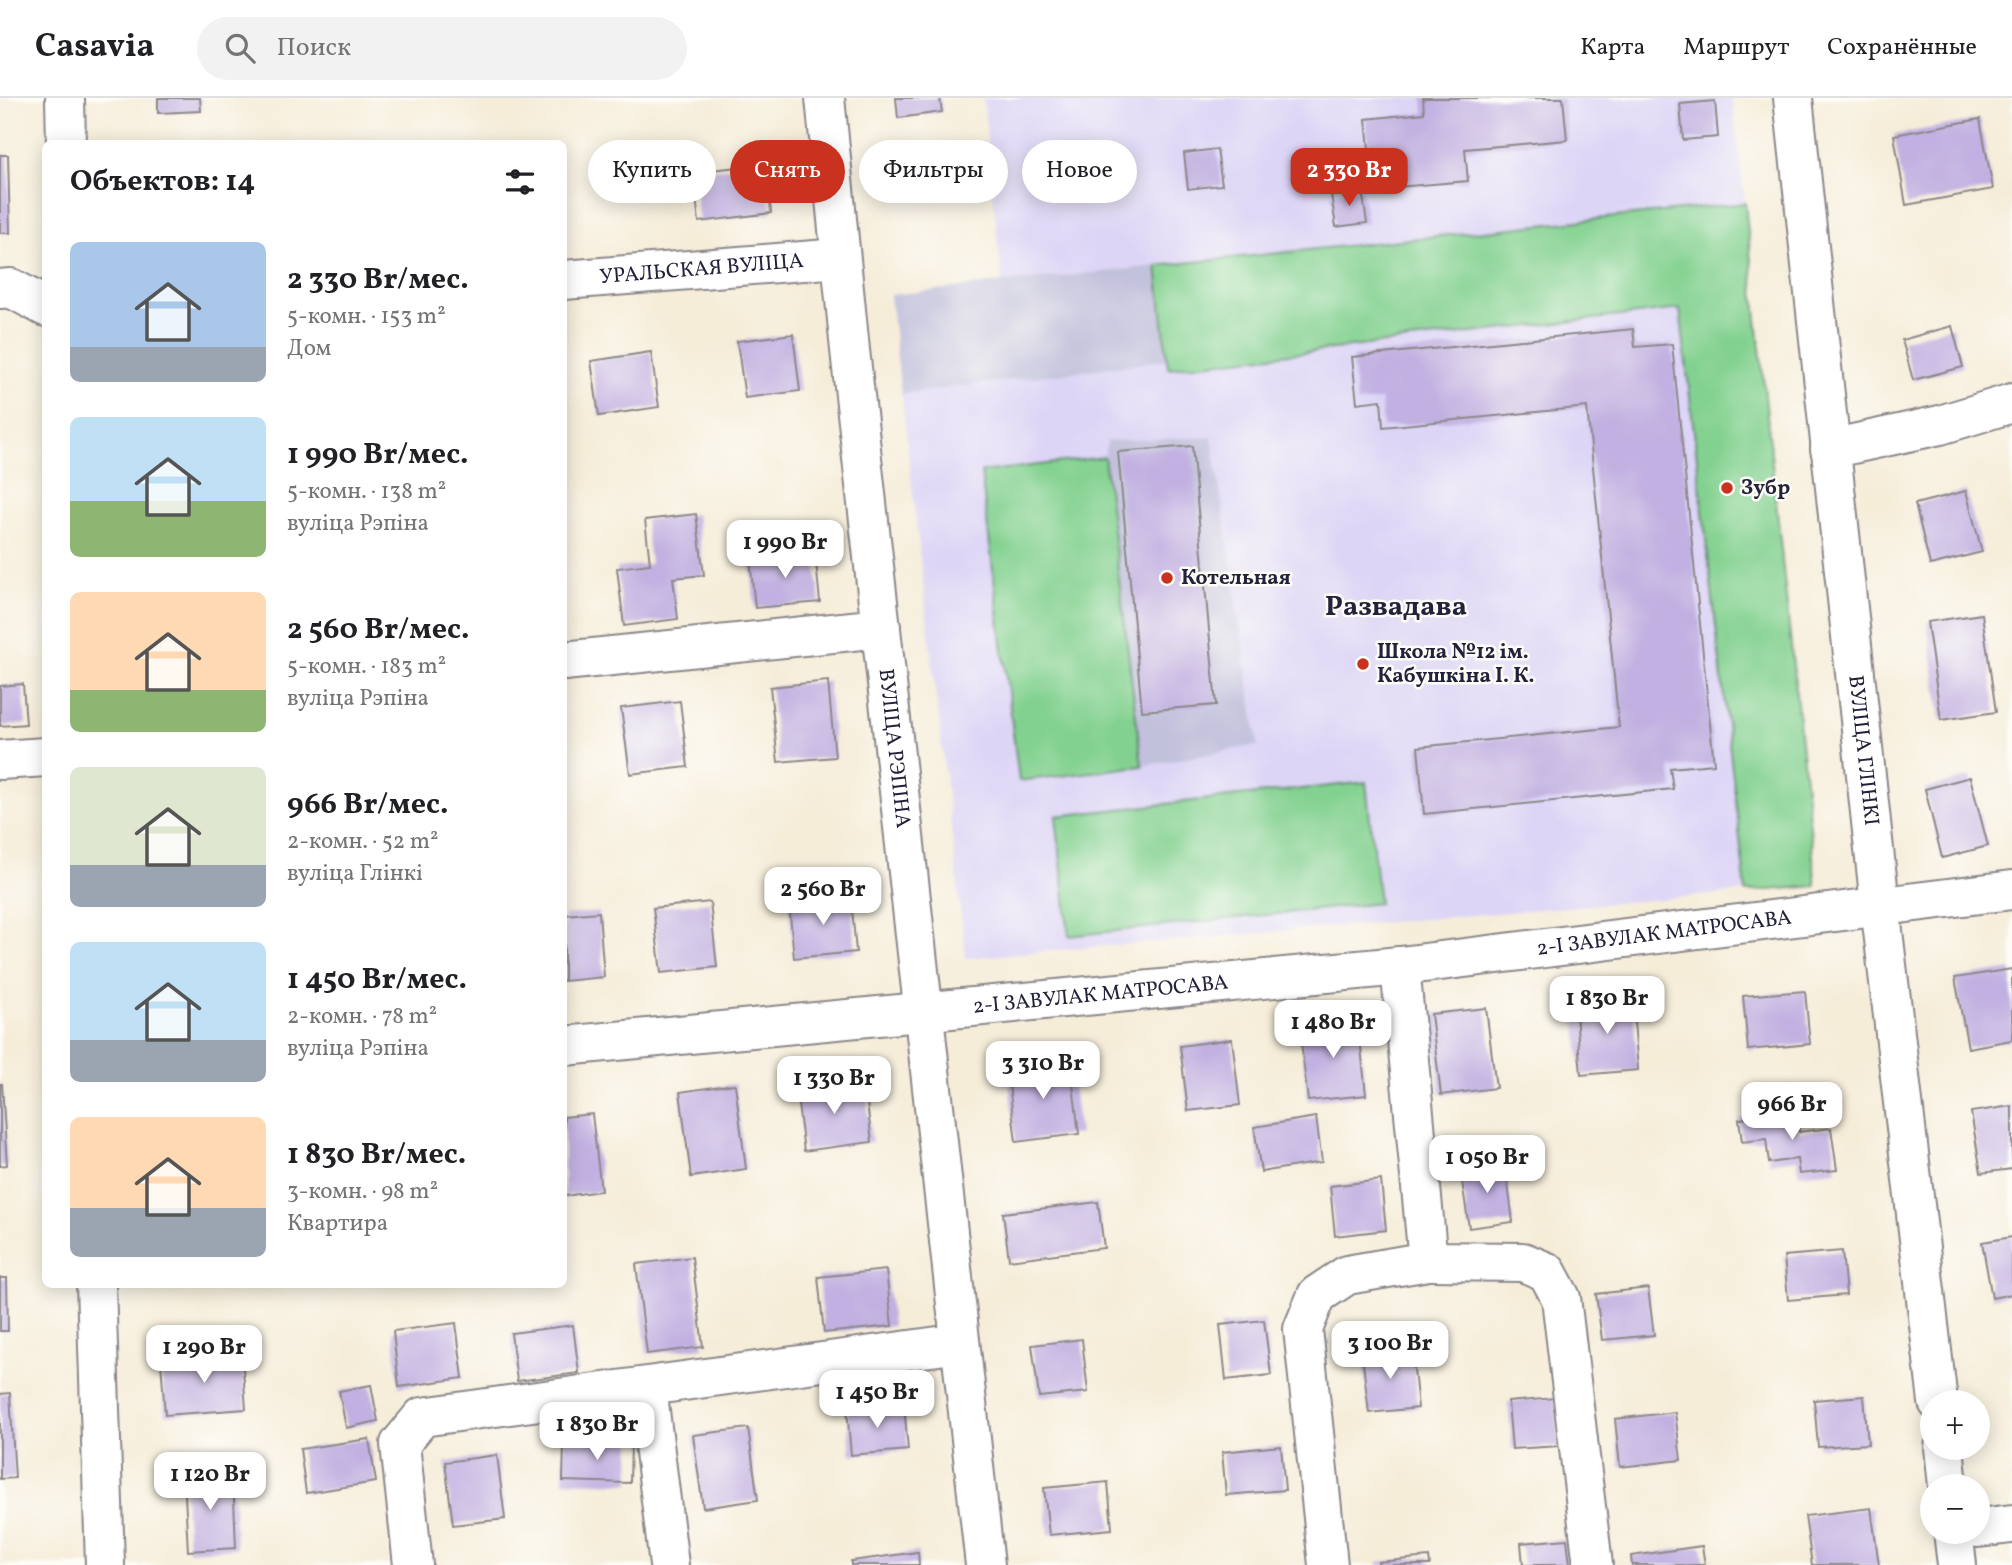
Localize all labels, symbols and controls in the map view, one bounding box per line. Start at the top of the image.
search box [197,17,687,80]
text: Casavia [35,25,155,71]
icon: search [221,29,259,67]
text: Поиск [277,30,351,66]
text: Карта [1580,31,1645,65]
text: Маршрут [1683,31,1789,65]
text: Сохранённые [1827,31,1977,65]
chip: Купить [588,140,716,203]
chip: Снять [730,140,845,203]
chip: Фильтры [859,140,1008,203]
chip: Новое [1022,140,1137,203]
pin: 2 330 Br [1277,148,1421,208]
text: 2 330 Br [1307,155,1391,187]
text: Объектов: 14 [70,161,255,203]
icon: filters [501,163,539,201]
street label: УРАЛЬСКАЯ ВУЛІЦА [598,246,805,292]
text: 2 330 Br/мес. [287,259,469,301]
icon: home [126,270,210,354]
text: 5-комн. · 153 m² [287,301,446,333]
text: Дом [287,333,331,365]
text: 1 990 Br/мес. [287,434,469,476]
icon: home [126,445,210,529]
place label: Зубр [1741,474,1790,503]
text: 5-комн. · 138 m² [287,476,446,508]
marker: Зубр [1719,480,1735,496]
text: вуліца Рэпіна [287,508,429,540]
pin: 1 990 Br [713,520,857,580]
text: 1 990 Br [743,527,827,559]
place label: Котельная [1181,564,1291,593]
marker: Котельная [1159,570,1175,586]
district label: Развадава [1325,588,1467,627]
text: 2 560 Br/мес. [287,609,470,651]
icon: home [126,620,210,704]
place label: Школа №12 ім. Кабушкіна І. К. [1377,638,1535,691]
text: 5-комн. · 183 m² [287,651,446,683]
marker: Школа №12 ім. Кабушкіна І. К. [1355,656,1371,672]
street label: ВУЛІЦА РЭПІНА [871,667,918,830]
street label: ВУЛІЦА ГЛІНКІ [1841,673,1886,827]
text: вуліца Рэпіна [287,683,429,715]
text: 966 Br/мес. [287,784,449,826]
icon: home [126,795,210,879]
text: 2-комн. · 52 m² [287,826,439,858]
text: вуліца Глінкі [287,858,423,890]
pin: 2 560 Br [751,868,895,927]
text: 2 560 Br [780,874,866,906]
street label: 2-І ЗАВУЛАК МАТРОСАВА [1535,903,1793,963]
text: 1 450 Br/мес. [287,959,467,1001]
street label: 2-І ЗАВУЛАК МАТРОСАВА [971,968,1230,1021]
icon: home [126,970,210,1054]
pin: 1 830 Br [1535,976,1679,1036]
text: 1 830 Br [1566,983,1648,1015]
pin: 1 480 Br [1261,1000,1405,1060]
text: 2-комн. · 78 m² [287,1001,437,1033]
text: 1 480 Br [1290,1007,1376,1039]
text: вуліца Рэпіна [287,1033,429,1065]
pin: 3 310 Br [971,1042,1115,1101]
text: 3 310 Br [1002,1048,1084,1080]
pin: 1 330 Br [762,1056,906,1116]
text: 1 330 Br [793,1063,875,1095]
pin: 966 Br [1735,1082,1849,1142]
text: 966 Br [1757,1089,1827,1121]
text: 1 830 Br/мес. [287,1134,466,1176]
pin: 1 050 Br [1415,1136,1559,1195]
text: 1 050 Br [1445,1142,1529,1174]
icon: home [126,1145,210,1229]
text: 3-комн. · 98 m² [287,1176,438,1208]
text: Квартира [287,1208,388,1240]
pin: 3 100 Br [1318,1322,1462,1381]
pin: 1 290 Br [132,1326,276,1385]
text: 3 100 Br [1347,1328,1433,1360]
text: 1 290 Br [162,1332,246,1364]
pin: 1 450 Br [805,1370,949,1430]
text: 1 450 Br [835,1377,919,1409]
map controls [1920,1390,1990,1544]
button: + [1920,1390,1990,1460]
pin: 1 830 Br [525,1402,669,1462]
text: 1 830 Br [556,1409,638,1441]
pin: 1 120 Br [138,1452,282,1512]
text: 1 120 Br [170,1459,250,1491]
button: − [1920,1474,1990,1544]

